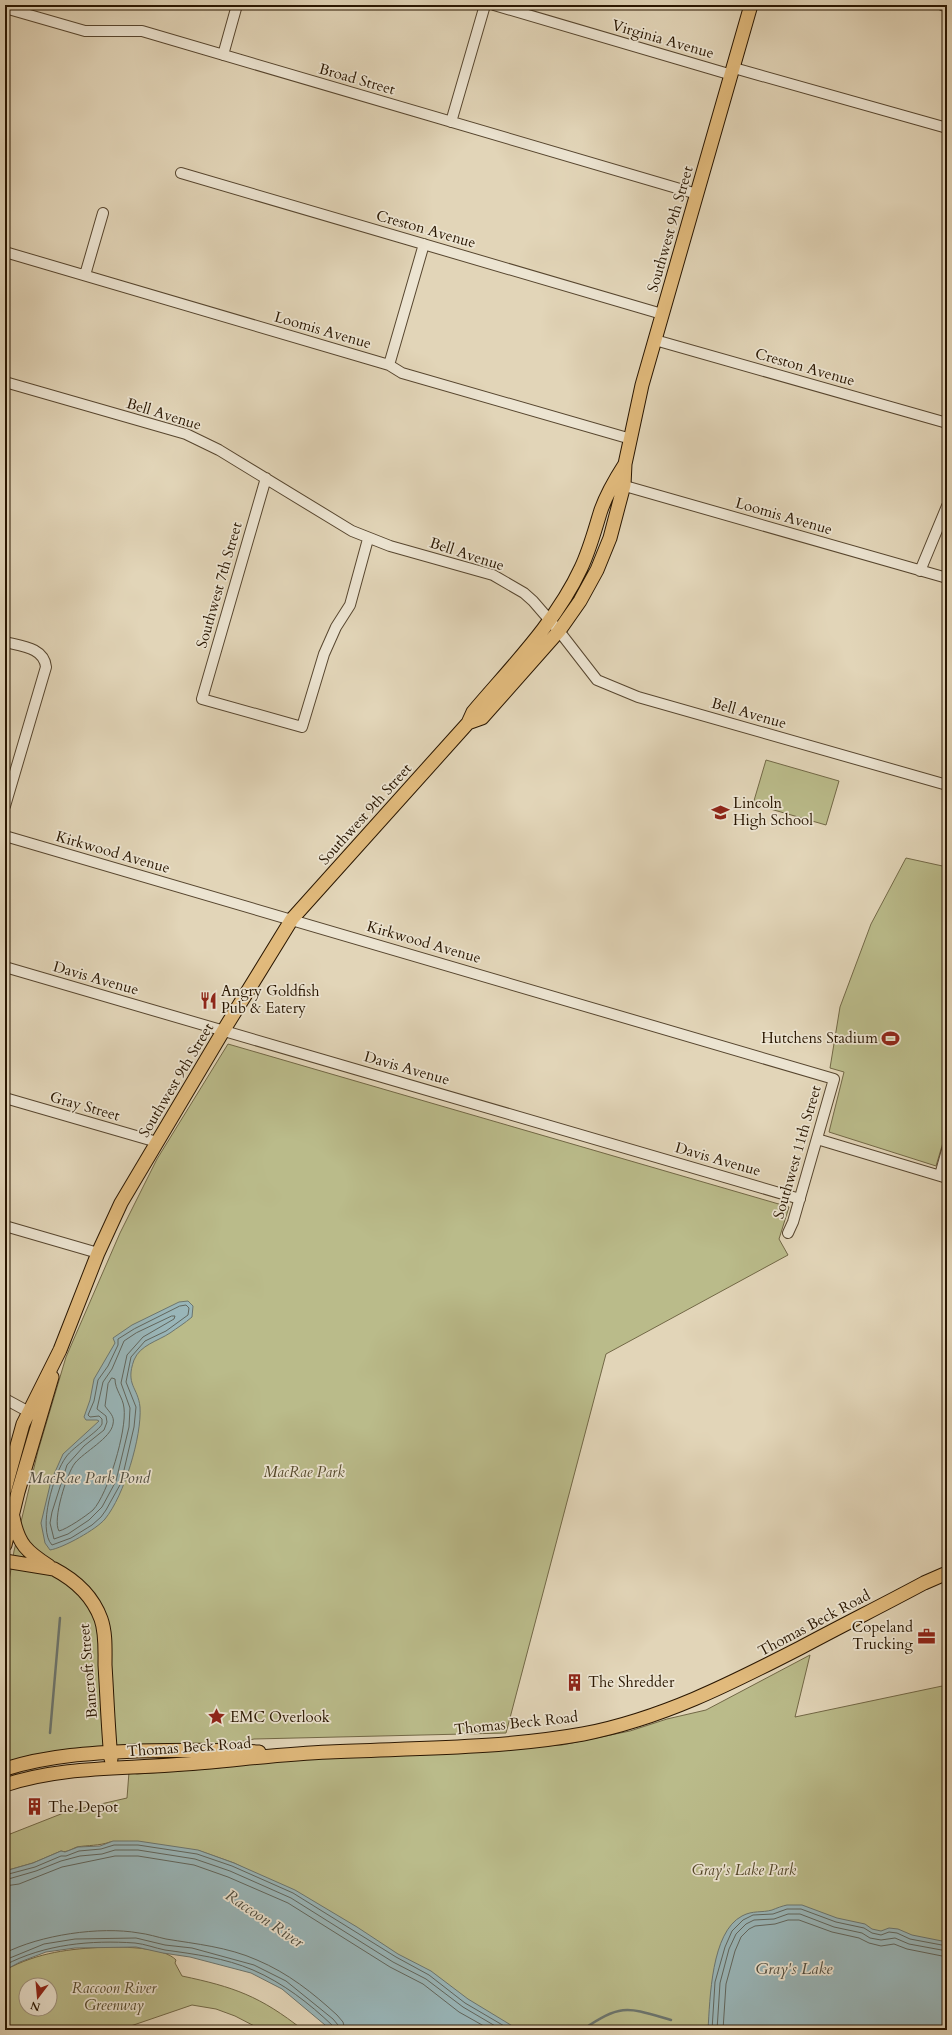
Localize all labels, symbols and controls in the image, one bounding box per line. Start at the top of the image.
street label: Virginia Avenue [610,15,717,63]
street label: Broad Street [317,59,398,99]
street label: Southwest 9th Street [642,163,698,294]
street label: Creston Avenue [374,205,478,253]
street label: Loomis Avenue [272,307,374,353]
street label: Creston Avenue [753,343,857,391]
street label: Bell Avenue [124,393,204,435]
street label: Loomis Avenue [733,493,835,539]
street label: Southwest 7th Street [191,519,247,650]
street label: Bell Avenue [427,533,507,576]
street label: Bell Avenue [709,693,789,733]
street label: Southwest 9th Street [314,759,416,869]
place label: Lincoln High School [733,793,813,830]
school or university icon: Lincoln High School [710,802,730,822]
street label: Kirkwood Avenue [54,826,173,878]
street label: Kirkwood Avenue [365,916,484,968]
street label: Davis Avenue [51,956,141,1000]
place label: Angry Goldfish Pub & Eatery [221,981,320,1018]
restaurant icon: Angry Goldfish Pub & Eatery [198,990,218,1010]
street label: Southwest 9th Street [134,1019,218,1141]
place label: Hutchens Stadium [761,1028,878,1048]
sports icon: Hutchens Stadium [881,1028,901,1048]
street label: Davis Avenue [362,1046,452,1090]
street label: Southwest 11th Street [768,1083,826,1221]
street label: Gray Street [48,1086,123,1126]
street label: Davis Avenue [673,1137,763,1181]
park label: MacRae Park [263,1462,345,1482]
water label: MacRae Park Pond [28,1467,151,1489]
street label: Thomas Beck Road [754,1585,874,1661]
place label: Copeland Trucking [852,1617,914,1654]
street label: Bancroft Street [74,1623,102,1719]
office icon: Copeland Trucking [916,1626,936,1646]
building icon: The Shredder [565,1672,585,1692]
place label: The Shredder [588,1672,675,1692]
place icon: EMC Overlook [207,1707,227,1727]
place label: EMC Overlook [230,1707,330,1727]
street label: Thomas Beck Road [453,1707,579,1739]
street label: Thomas Beck Road [126,1733,252,1761]
building icon: The Depot [25,1797,45,1817]
place label: The Depot [48,1797,118,1817]
park label: Gray's Lake Park [692,1860,797,1880]
water label: Raccoon River [221,1884,309,1954]
water label: Gray's Lake [756,1958,833,1980]
north arrow [18,1977,58,2017]
park label: Raccoon River Greenway [72,1978,157,2015]
text: N [28,1997,42,2015]

